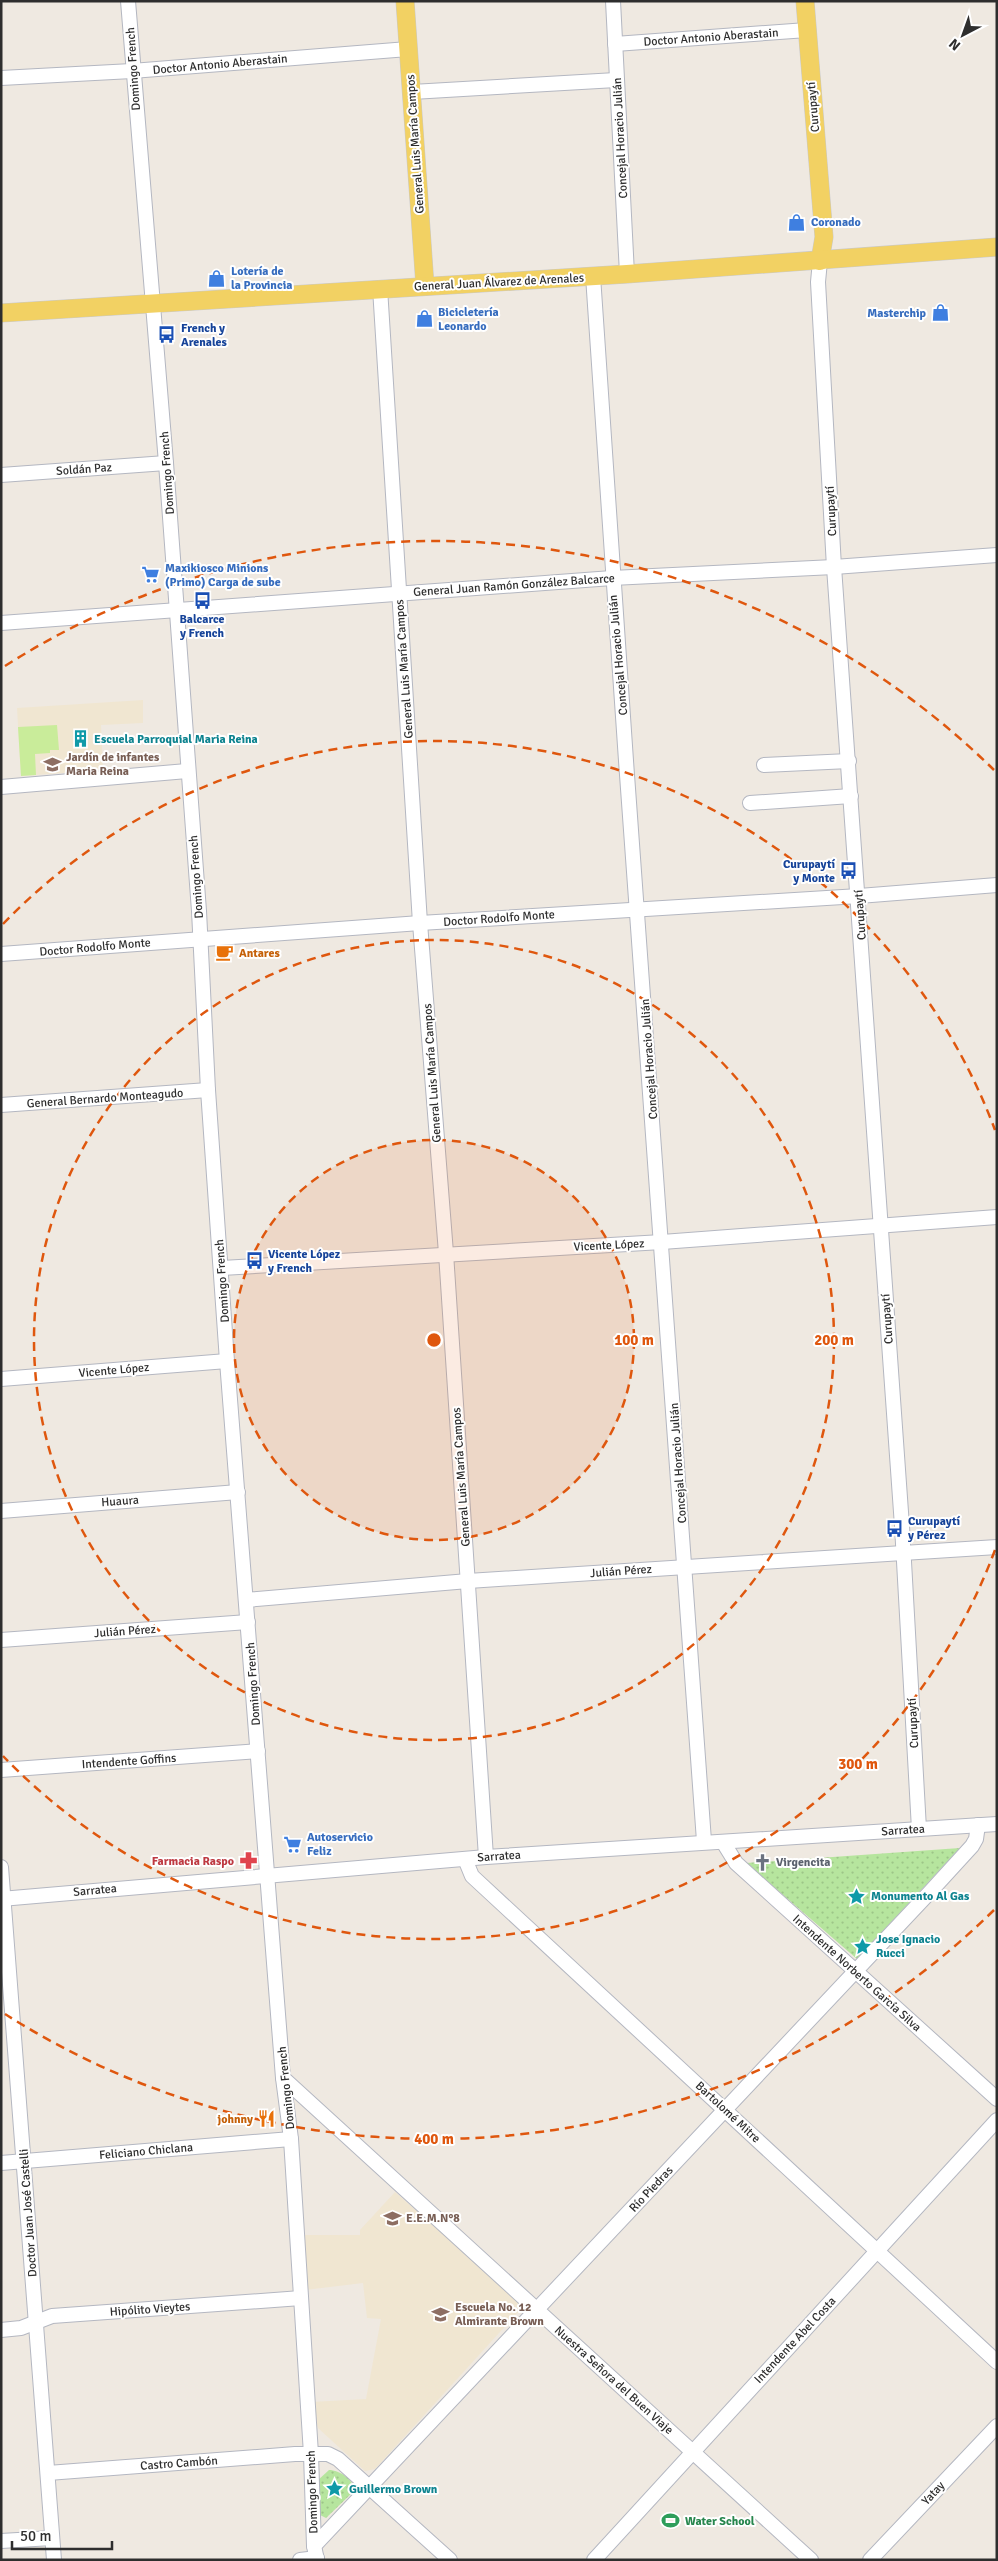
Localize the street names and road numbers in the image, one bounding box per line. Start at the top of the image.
street label: Doctor Antonio Aberastain [643,25,779,50]
street label: Domingo French [123,27,144,111]
street label: Doctor Antonio Aberastain [152,51,288,78]
street label: General Luis María Campos [403,74,428,214]
street label: Concejal Horacio Julián [610,77,631,199]
street label: Curupaytí [804,80,823,133]
street label: General Juan Álvarez de Arenales [414,271,584,294]
street label: Domingo French [157,431,178,515]
street label: Soldán Paz [56,460,112,479]
street label: Curupaytí [823,485,840,536]
street label: General Juan Ramón González Balcarce [413,571,615,600]
street label: Concejal Horacio Julián [606,594,631,716]
street label: General Luis María Campos [392,599,417,739]
street label: Domingo French [186,835,207,919]
street label: Curupaytí [851,889,870,941]
street label: Doctor Rodolfo Monte [443,907,555,930]
street label: Doctor Rodolfo Monte [39,935,151,960]
street label: Concejal Horacio Julián [638,998,661,1120]
street label: General Luis María Campos [420,1003,445,1143]
street label: General Bernardo Monteagudo [26,1086,184,1111]
street label: Vicente López [573,1236,645,1255]
street label: Domingo French [212,1239,233,1323]
street label: Curupaytí [878,1293,897,1345]
street label: Vicente López [78,1360,150,1381]
street label: Concejal Horacio Julián [667,1402,690,1524]
street label: General Luis María Campos [449,1407,474,1547]
street label: Huaura [101,1493,139,1510]
street label: Julián Pérez [590,1562,652,1581]
street label: Julián Pérez [94,1622,156,1641]
street label: Domingo French [243,1642,264,1726]
street label: Curupaytí [905,1697,922,1748]
street label: Intendente Goffins [81,1751,177,1772]
street label: Sarratea [881,1821,925,1840]
street label: Sarratea [477,1847,521,1866]
street label: Sarratea [73,1881,117,1900]
street label: Intendente Norberto García Silva [789,1912,924,2035]
street label: Domingo French [275,2046,298,2130]
street label: Bartolomé Mitre [692,2078,763,2146]
street label: Feliciano Chiclana [99,2140,194,2163]
street label: Doctor Juan José Castelli [17,2148,40,2278]
street label: Río Piedras [626,2163,676,2215]
street label: Intendente Abel Costa [751,2294,839,2387]
street label: Hipólito Vieytes [109,2299,191,2320]
street label: Nuestra Señora del Buen Viaje [551,2323,676,2438]
street label: Domingo French [304,2450,321,2534]
street label: Castro Cambón [140,2453,218,2474]
street label: Yatay [919,2478,948,2508]

